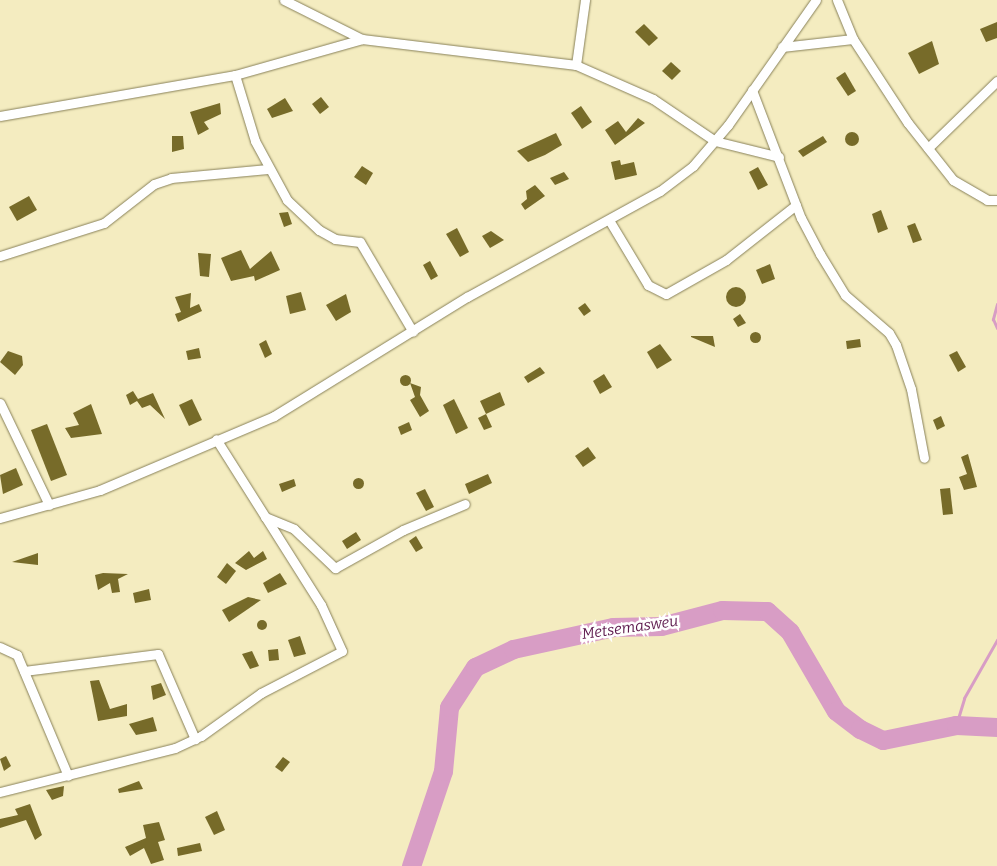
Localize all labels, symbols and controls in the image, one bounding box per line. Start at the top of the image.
water label: Metsemasweu [581,612,679,644]

